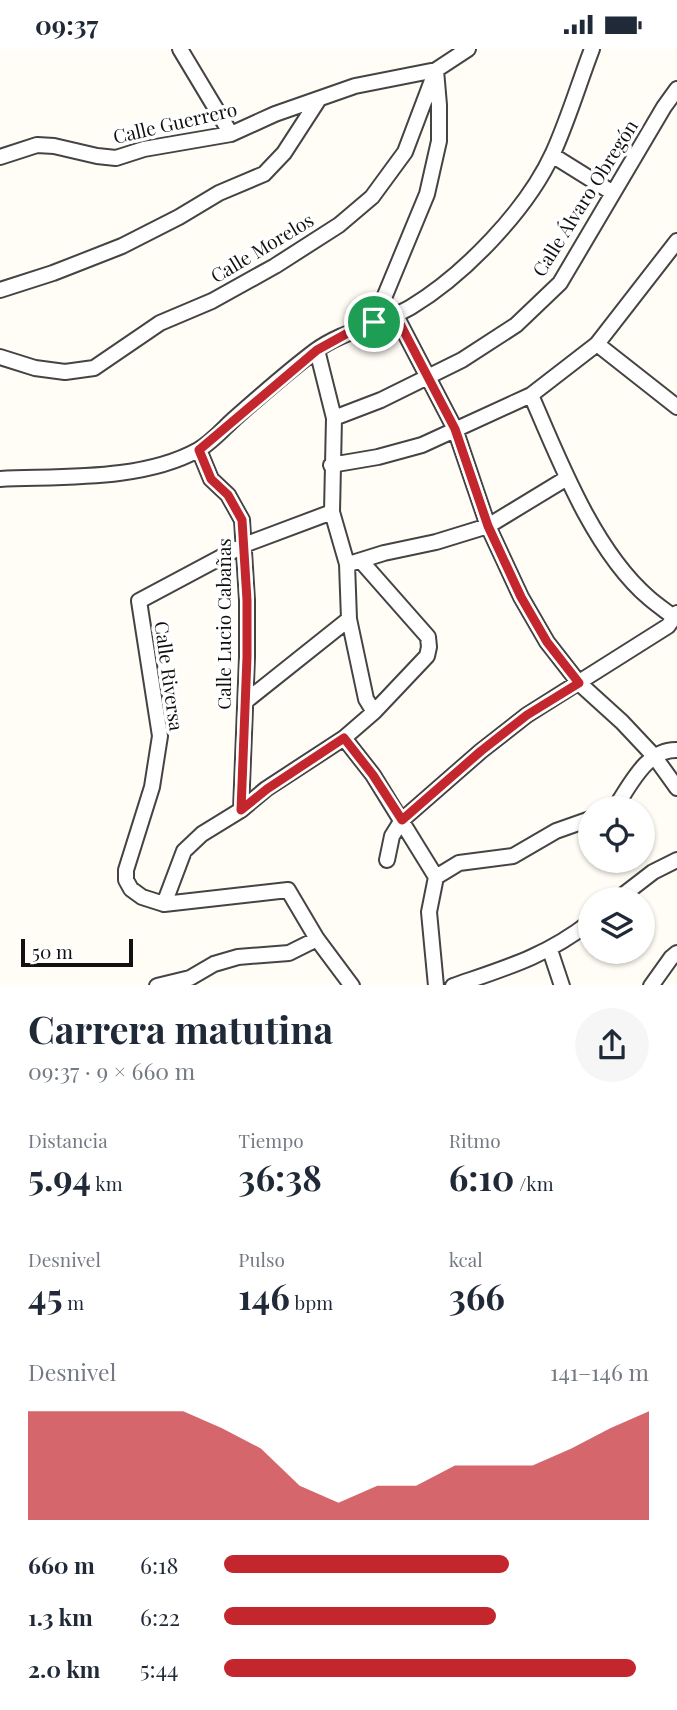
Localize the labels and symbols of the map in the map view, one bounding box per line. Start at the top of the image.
street label: Calle Guerrero [110,95,239,149]
street label: Calle Álvaro Obregón [525,114,643,281]
street label: Calle Morelos [205,206,318,288]
pin [344,292,404,352]
street label: Calle Lucio Cabañas [210,538,236,710]
street label: Calle Riversa [149,619,191,733]
scale bar [21,937,133,968]

